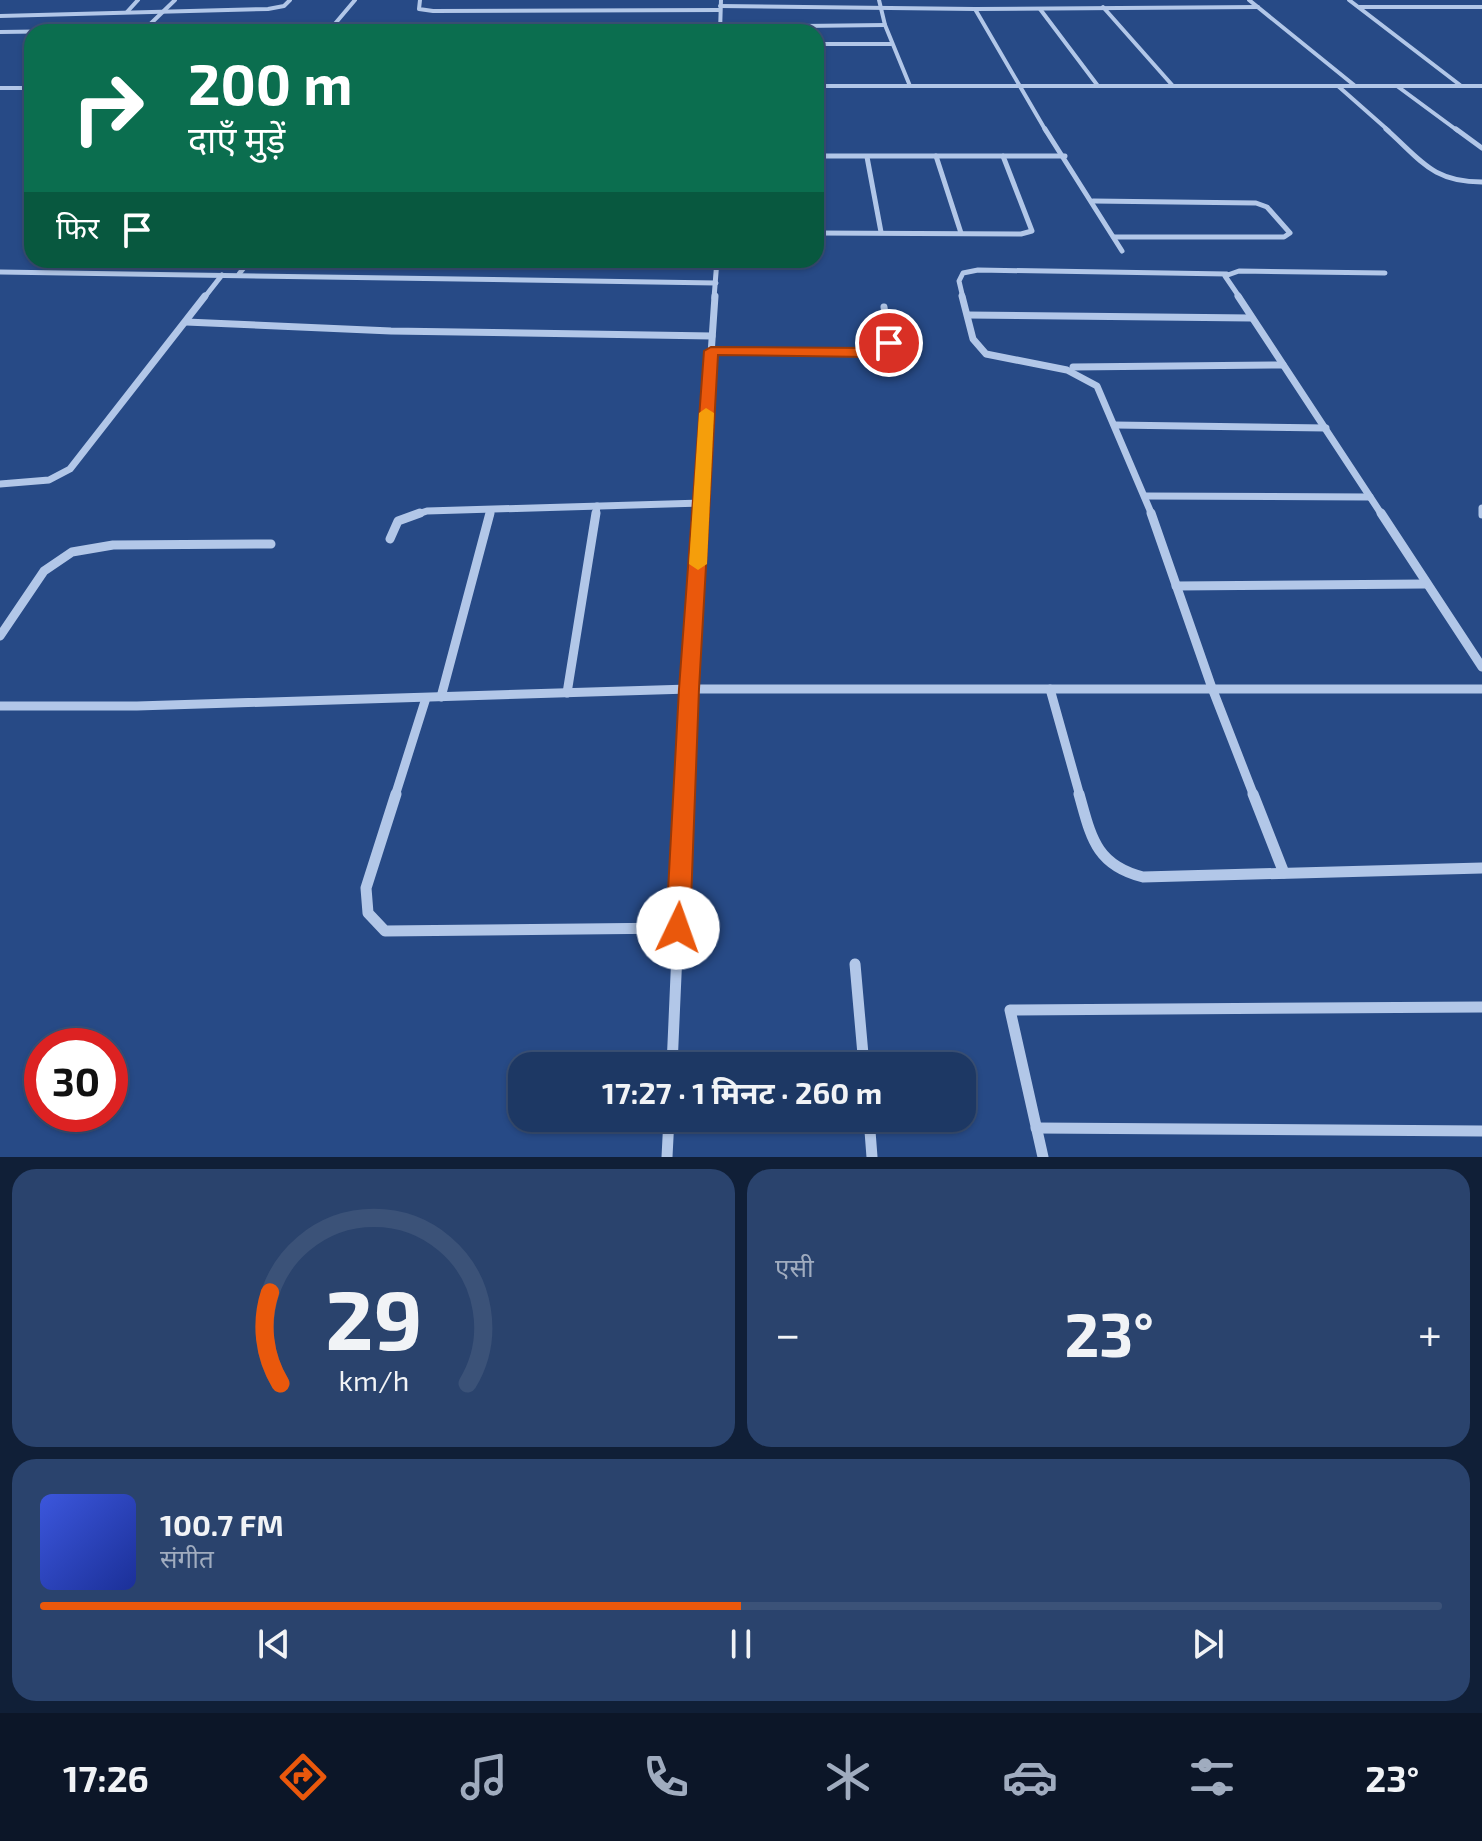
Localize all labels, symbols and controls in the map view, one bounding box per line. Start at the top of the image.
text: 200 m [188,49,353,116]
icon: right [56,56,160,160]
text: दाएँ मुड़ें [188,117,285,160]
icon: arrive [115,208,159,252]
text: फिर [56,209,99,245]
pin [855,309,923,377]
icon: arrive [867,321,911,365]
position arrow [636,886,720,970]
speed limit sign: 30 [24,1028,128,1132]
text: 17:27 · 1 मिनट · 260 m [602,1074,882,1110]
text: एसी [775,1251,814,1282]
text: 29 [325,1267,422,1367]
text: 23° [1064,1297,1154,1369]
text: − [775,1306,801,1359]
text: + [1418,1306,1442,1359]
text: km/h [338,1362,409,1397]
text: 100.7 FM [160,1506,284,1542]
text: संगीत [160,1542,214,1573]
icon: previous [252,1622,296,1666]
icon: pause [719,1622,763,1666]
icon: next [1186,1622,1230,1666]
icon: directions [275,1749,331,1805]
icon: music [456,1749,512,1805]
icon: phone [638,1749,694,1805]
icon: climate [820,1749,876,1805]
icon: car [1002,1749,1058,1805]
icon: filters [1184,1749,1240,1805]
text: 17:26 [63,1756,149,1799]
text: 23° [1365,1756,1419,1799]

